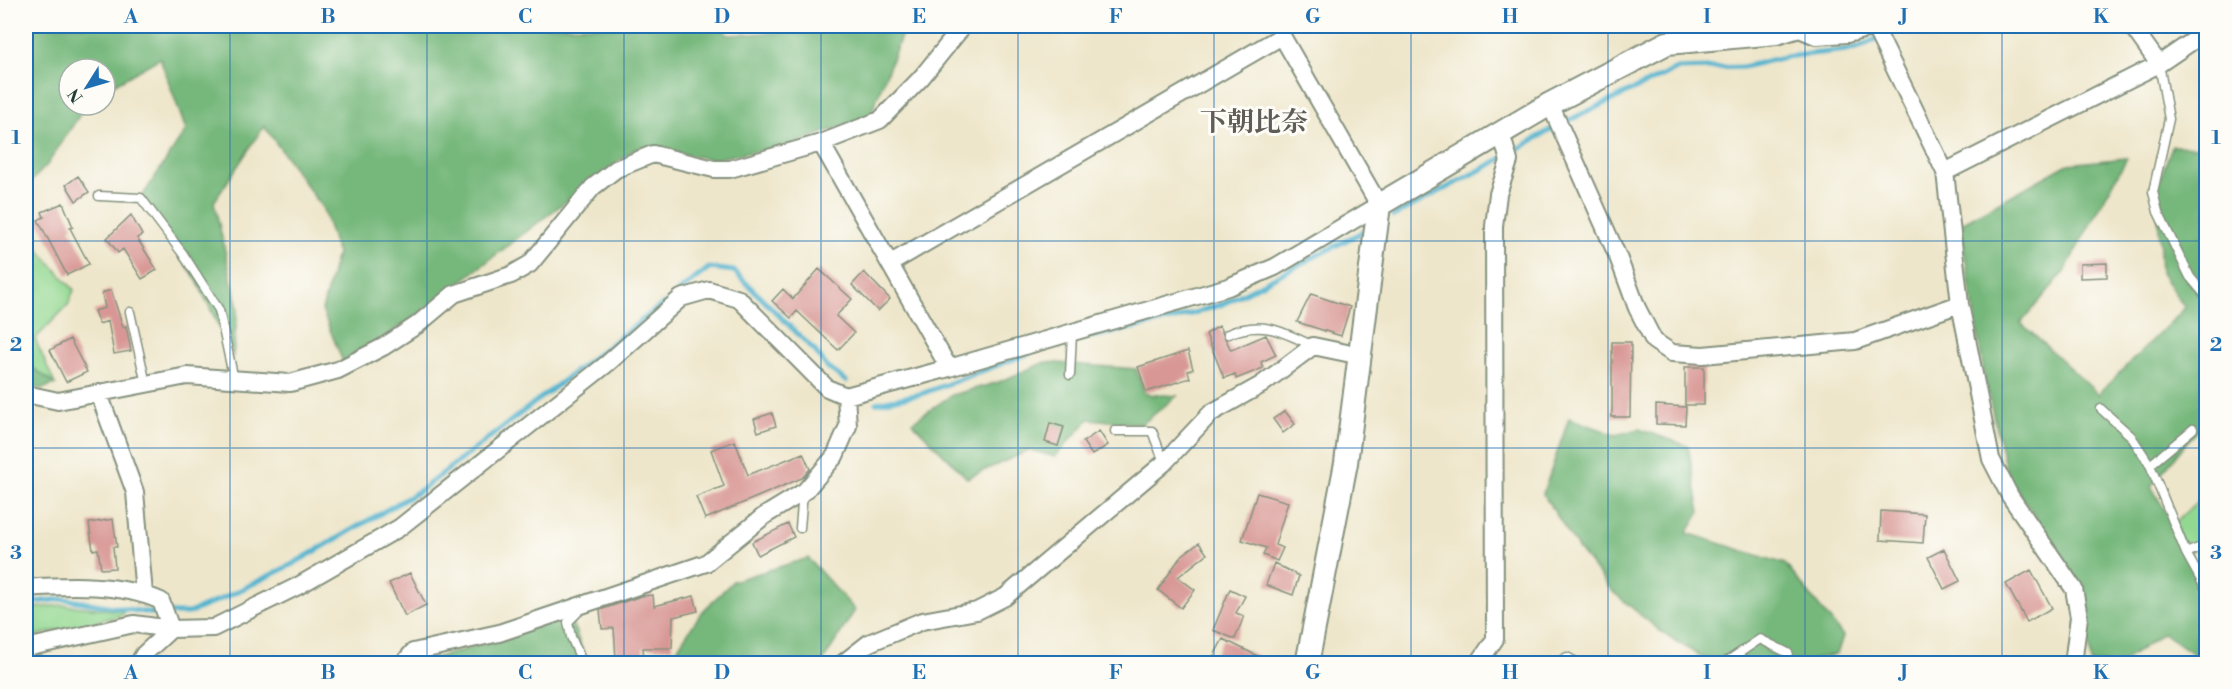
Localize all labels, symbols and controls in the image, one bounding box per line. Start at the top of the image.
text: A [123,5,139,30]
text: B [320,5,336,30]
text: C [518,5,532,30]
text: D [714,5,730,30]
text: E [912,5,926,30]
text: F [1109,5,1123,30]
text: G [1305,5,1321,30]
text: H [1502,5,1519,30]
text: I [1703,5,1711,30]
text: J [1897,5,1908,30]
text: K [2093,5,2110,30]
north arrow [57,57,117,117]
text: N [64,84,88,106]
district label: 下朝比奈 [1200,106,1308,140]
text: 1 [11,126,21,151]
text: 1 [2211,126,2221,151]
text: 2 [10,333,22,358]
text: 2 [2210,333,2222,358]
text: 3 [10,541,22,566]
text: 3 [2210,541,2222,566]
text: A [123,661,139,686]
text: B [320,661,336,686]
text: C [518,661,532,686]
text: D [714,661,730,686]
text: E [912,661,926,686]
text: F [1109,661,1123,686]
text: G [1305,661,1321,686]
text: H [1502,661,1519,686]
text: I [1703,661,1711,686]
text: J [1897,661,1908,686]
text: K [2093,661,2110,686]

